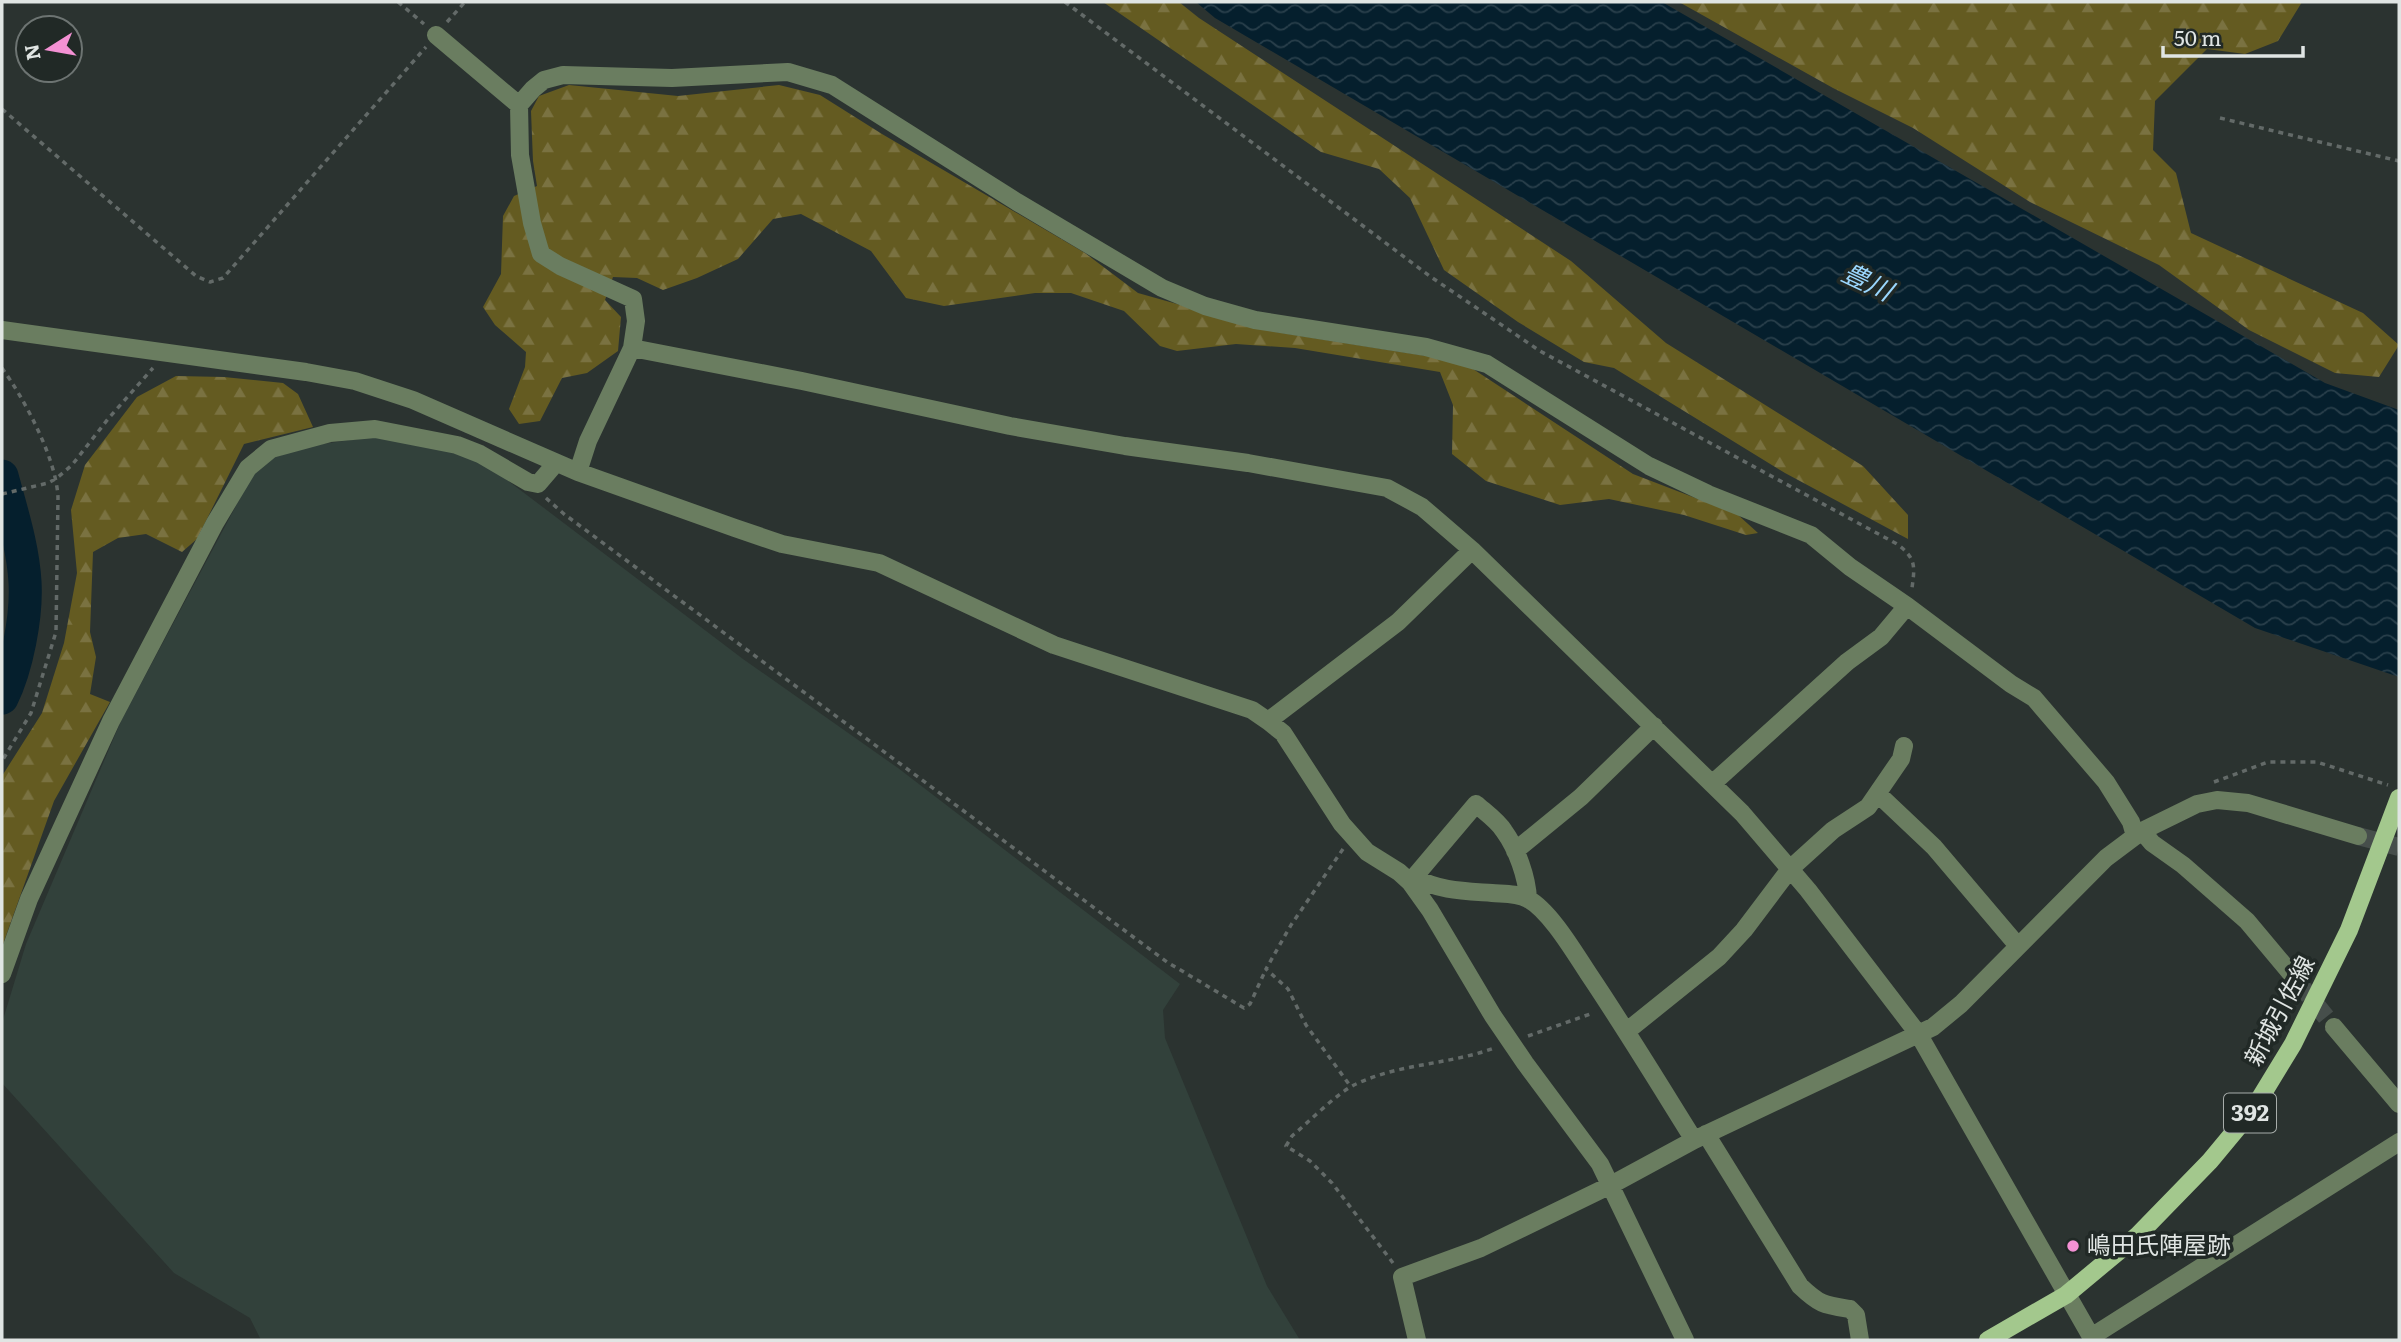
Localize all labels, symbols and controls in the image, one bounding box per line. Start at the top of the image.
north arrow [14,14,84,84]
scale bar [2163,14,2303,58]
text: 50 m [2174,21,2221,52]
text: N [16,42,47,63]
water label: 豊川 [1836,251,1903,310]
street label: 新城引佐線 [2234,949,2321,1071]
road number: 392 [2224,1094,2276,1132]
place label: 嶋田氏陣屋跡 [2087,1226,2231,1261]
marker: 嶋田氏陣屋跡 [2065,1238,2081,1254]

